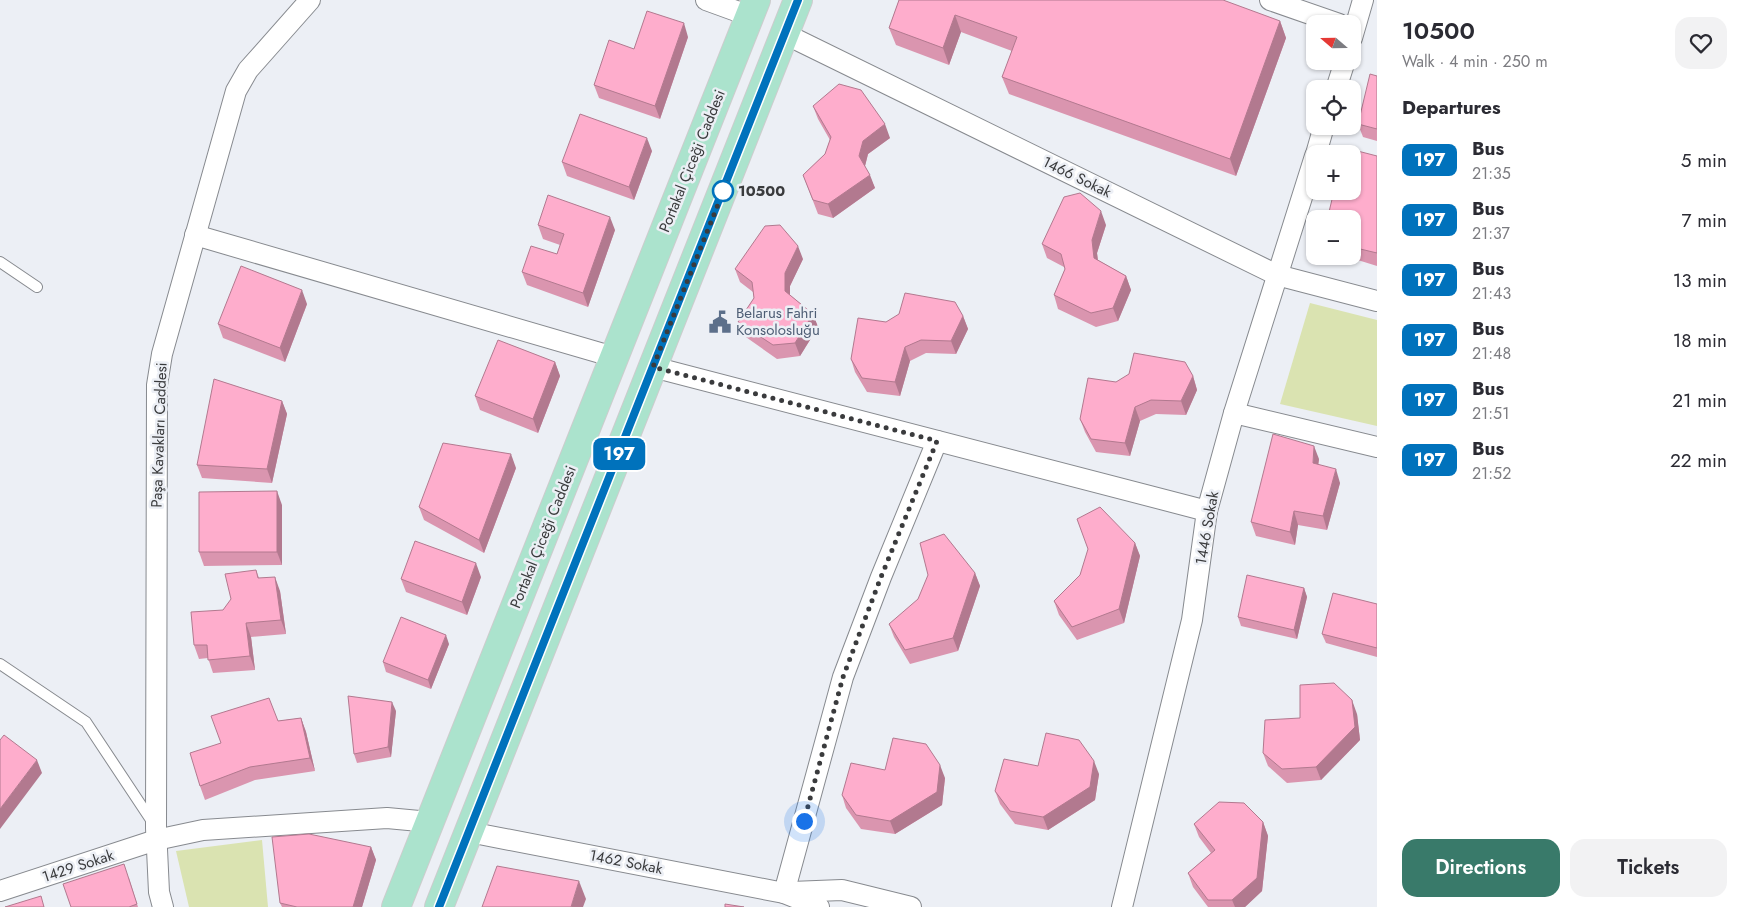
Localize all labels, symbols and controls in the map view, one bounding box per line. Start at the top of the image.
text: 10500 [1402,13,1475,48]
north arrow [1306,15,1361,70]
map controls [1306,15,1361,265]
button: heart [1675,17,1727,69]
text: Walk · 4 min · 250 m [1402,50,1548,73]
button: locate [1306,80,1361,135]
street label: Portakal Çiceği Caddesi [653,86,731,236]
text: Departures [1402,94,1501,121]
text: Bus [1472,135,1504,162]
button: + [1306,145,1361,200]
text: 197 [1414,147,1445,173]
text: 5 min [1681,147,1727,174]
street label: 1466 Sokak [1039,151,1115,203]
text: 21:35 [1472,162,1511,185]
marker: 10500 [712,180,734,202]
place label: 10500 [738,180,785,202]
text: Bus [1472,195,1504,222]
text: 197 [1414,207,1445,233]
text: 7 min [1682,207,1727,234]
button: − [1306,210,1361,265]
text: 21:37 [1472,222,1510,245]
text: Bus [1472,255,1504,282]
text: 197 [1414,267,1445,293]
text: 13 min [1673,267,1727,294]
text: 21:43 [1472,282,1511,305]
place label: Belarus Fahri Konsolosluğu [736,302,820,341]
public building icon: Belarus Fahri Konsolosluğu [707,309,733,335]
text: Bus [1472,315,1504,342]
text: 197 [1414,327,1445,353]
text: 18 min [1673,327,1727,354]
text: 21:48 [1472,342,1511,365]
street label: Paşa Kavakları Caddesi [145,362,173,508]
text: Bus [1472,375,1504,402]
text: 197 [1414,387,1445,413]
text: 21 min [1672,387,1727,414]
text: 21:51 [1472,402,1509,425]
text: Bus [1472,435,1504,462]
line badge: 197 [590,438,648,470]
text: 197 [603,441,635,467]
text: 197 [1414,447,1445,473]
text: 22 min [1670,447,1727,474]
street label: Portakal Çiceği Caddesi [504,462,582,612]
text: 21:52 [1472,462,1511,485]
street label: 1446 Sokak [1190,489,1224,566]
your location [792,809,817,834]
button: Directions [1402,839,1560,897]
button: Tickets [1570,839,1727,897]
street label: 1429 Sokak [39,844,117,888]
street label: 1462 Sokak [588,844,665,880]

